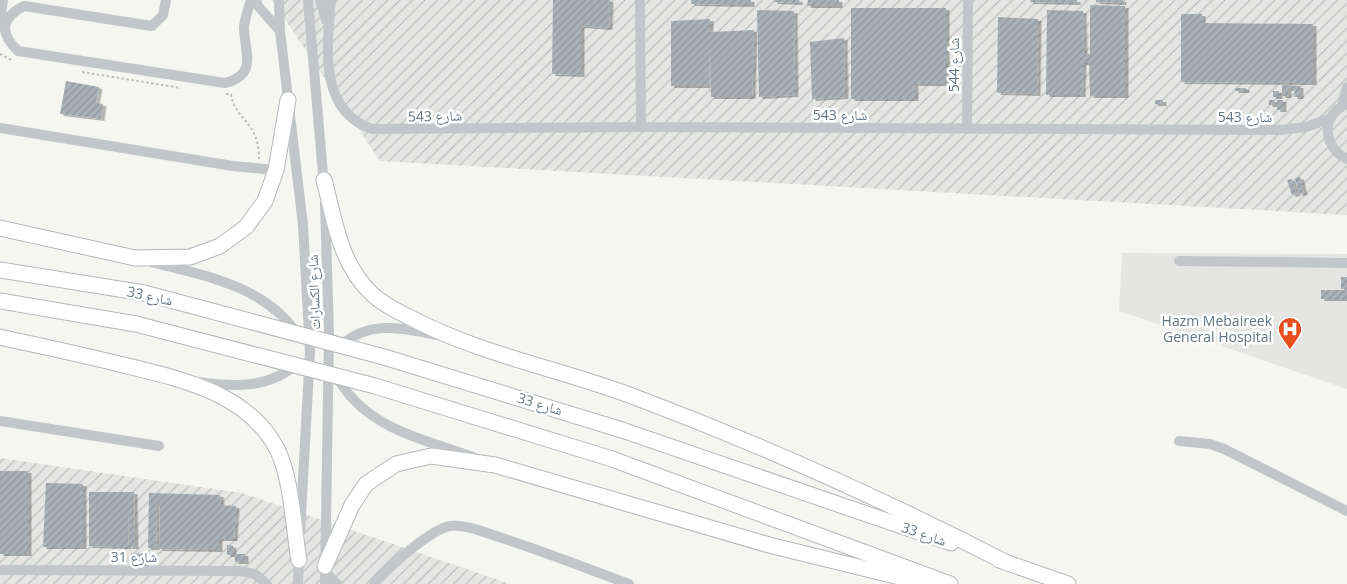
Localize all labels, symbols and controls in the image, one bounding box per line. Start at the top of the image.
street label: شارع 544 [944,38,964,92]
street label: شارع 543 [813,105,867,125]
street label: شارع 543 [408,106,462,126]
street label: شارع 543 [1218,107,1272,127]
street label: شارع الكسارات [303,254,325,330]
street label: شارع 33 [125,281,175,311]
place label: Hazm Mebaireek General Hospital [1162,311,1273,346]
hospital icon: Hazm Mebaireek General Hospital [1277,316,1303,350]
street label: شارع 33 [515,388,565,420]
street label: شارع 33 [899,517,949,551]
street label: شارع 31 [111,547,157,567]

